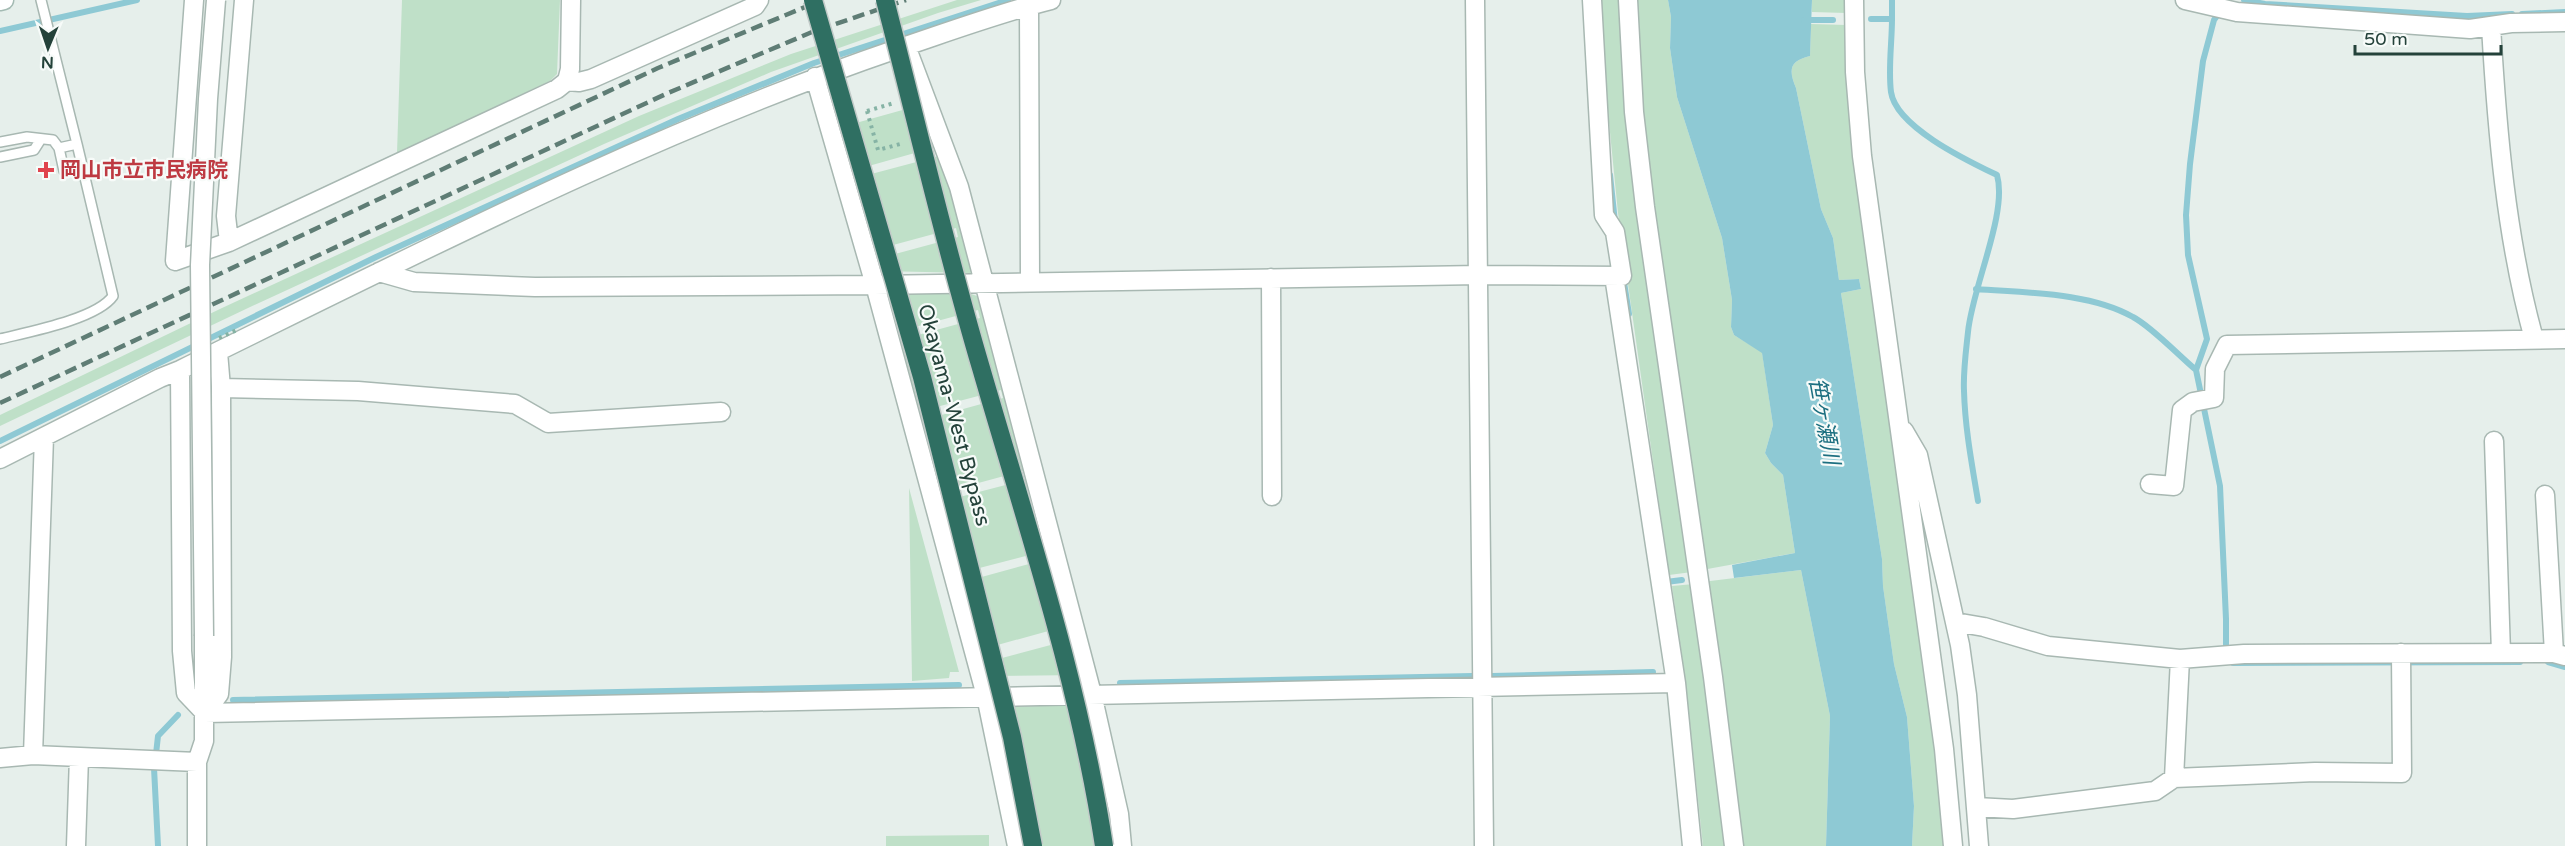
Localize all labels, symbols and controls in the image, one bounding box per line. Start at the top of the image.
north arrow [18,18,78,78]
scale bar [2355,18,2500,56]
text: 50 m [2364,28,2408,50]
text: N [41,52,54,72]
place label: 岡山市立市民病院 [60,158,228,183]
marker: 岡山市立市民病院 [37,161,55,179]
street label: Okayama-West Bypass [912,301,996,529]
water label: 笹ヶ瀬川 [1804,375,1845,469]

